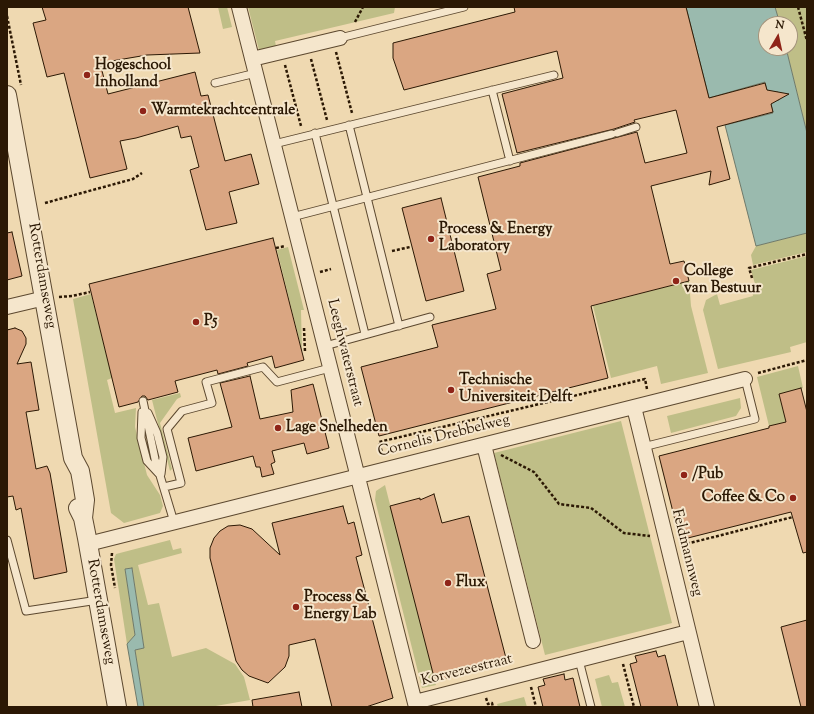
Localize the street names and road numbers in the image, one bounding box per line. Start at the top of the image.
street label: Rotterdamseweg [23,222,59,330]
street label: Leeghwaterstraat [322,297,366,409]
street label: Cornelis Drebbelweg [376,412,512,462]
street label: Feldmannweg [666,508,706,598]
street label: Rotterdamseweg [82,558,118,666]
street label: Korvezeestraat [419,651,515,691]

